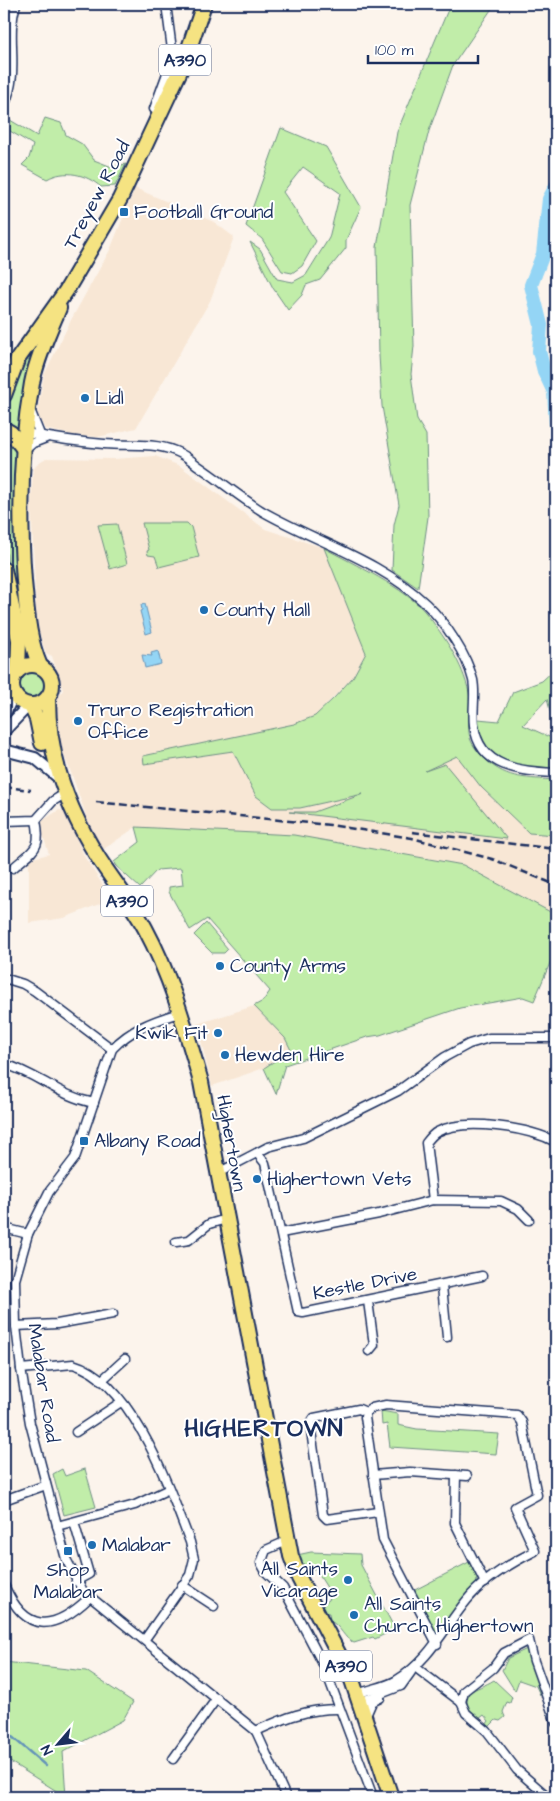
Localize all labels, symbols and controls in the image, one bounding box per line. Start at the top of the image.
scale bar [368,32,478,64]
text: 100 m [375,40,414,61]
road number: A390 [159,44,211,76]
street label: Treyew Road [57,135,138,255]
place label: Football Ground [134,199,274,226]
marker: Football Ground [118,206,130,218]
place label: Lidl [95,385,124,412]
marker: Lidl [79,392,91,404]
place label: County Hall [214,597,310,625]
marker: County Hall [198,604,210,616]
place label: Truro Registration Office [88,697,253,746]
marker: Truro Registration Office [72,715,84,727]
road number: A390 [101,886,153,916]
place label: County Arms [230,953,346,981]
marker: County Arms [214,960,226,972]
place label: Kwik Fit [135,1020,208,1047]
marker: Kwik Fit [212,1027,224,1039]
place label: Hewden Hire [235,1042,344,1069]
marker: Hewden Hire [219,1049,231,1061]
street label: Highertown [208,1093,253,1194]
place label: Albany Road [94,1128,201,1156]
marker: Albany Road [78,1135,90,1147]
place label: Highertown Vets [267,1166,412,1194]
marker: Highertown Vets [251,1173,263,1185]
street label: Kestle Drive [311,1261,419,1307]
street label: Malabar Road [20,1322,66,1445]
district label: HIGHERTOWN [184,1412,344,1446]
place label: Malabar [102,1532,171,1559]
marker: Malabar [86,1539,98,1551]
marker: Shop Malabar [62,1545,74,1557]
place label: All Saints Vicarage [261,1556,338,1606]
place label: Shop Malabar [34,1557,103,1606]
marker: All Saints Vicarage [342,1574,354,1586]
place label: All Saints Church Highertown [364,1591,534,1641]
marker: All Saints Church Highertown [348,1609,360,1621]
road number: A390 [320,1650,372,1682]
north arrow [32,1718,82,1768]
text: N [36,1741,58,1758]

